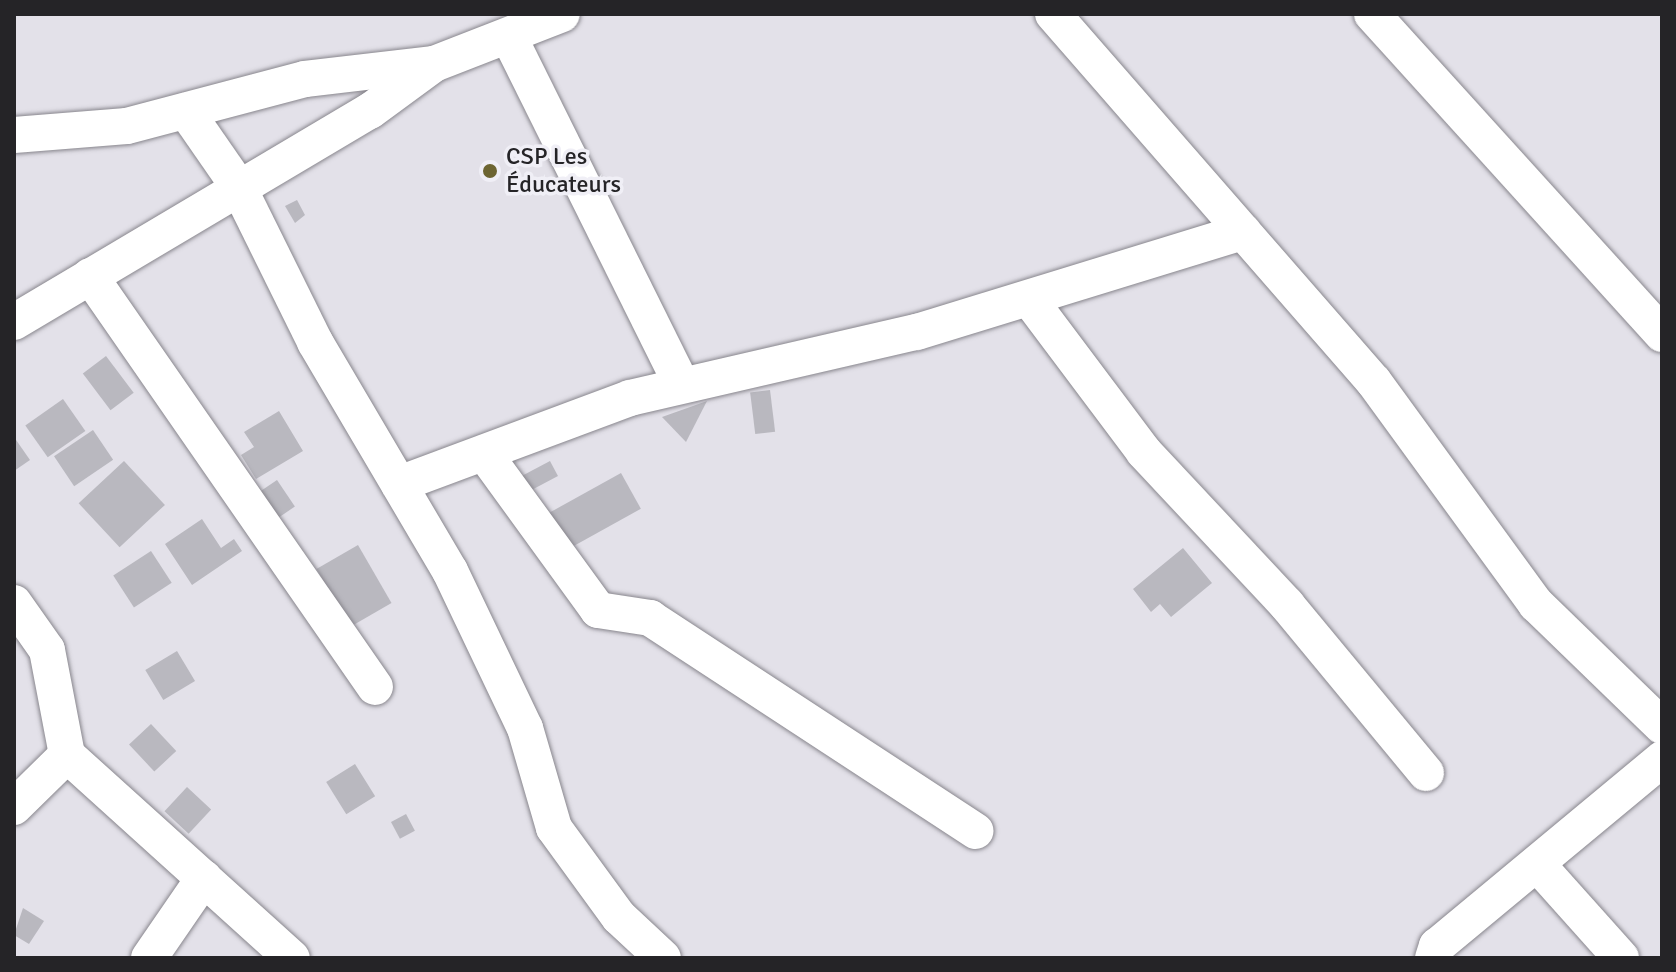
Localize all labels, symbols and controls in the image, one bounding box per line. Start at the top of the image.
place label: CSP Les Éducateurs [506,143,621,199]
marker: CSP Les Éducateurs [481,162,499,180]

